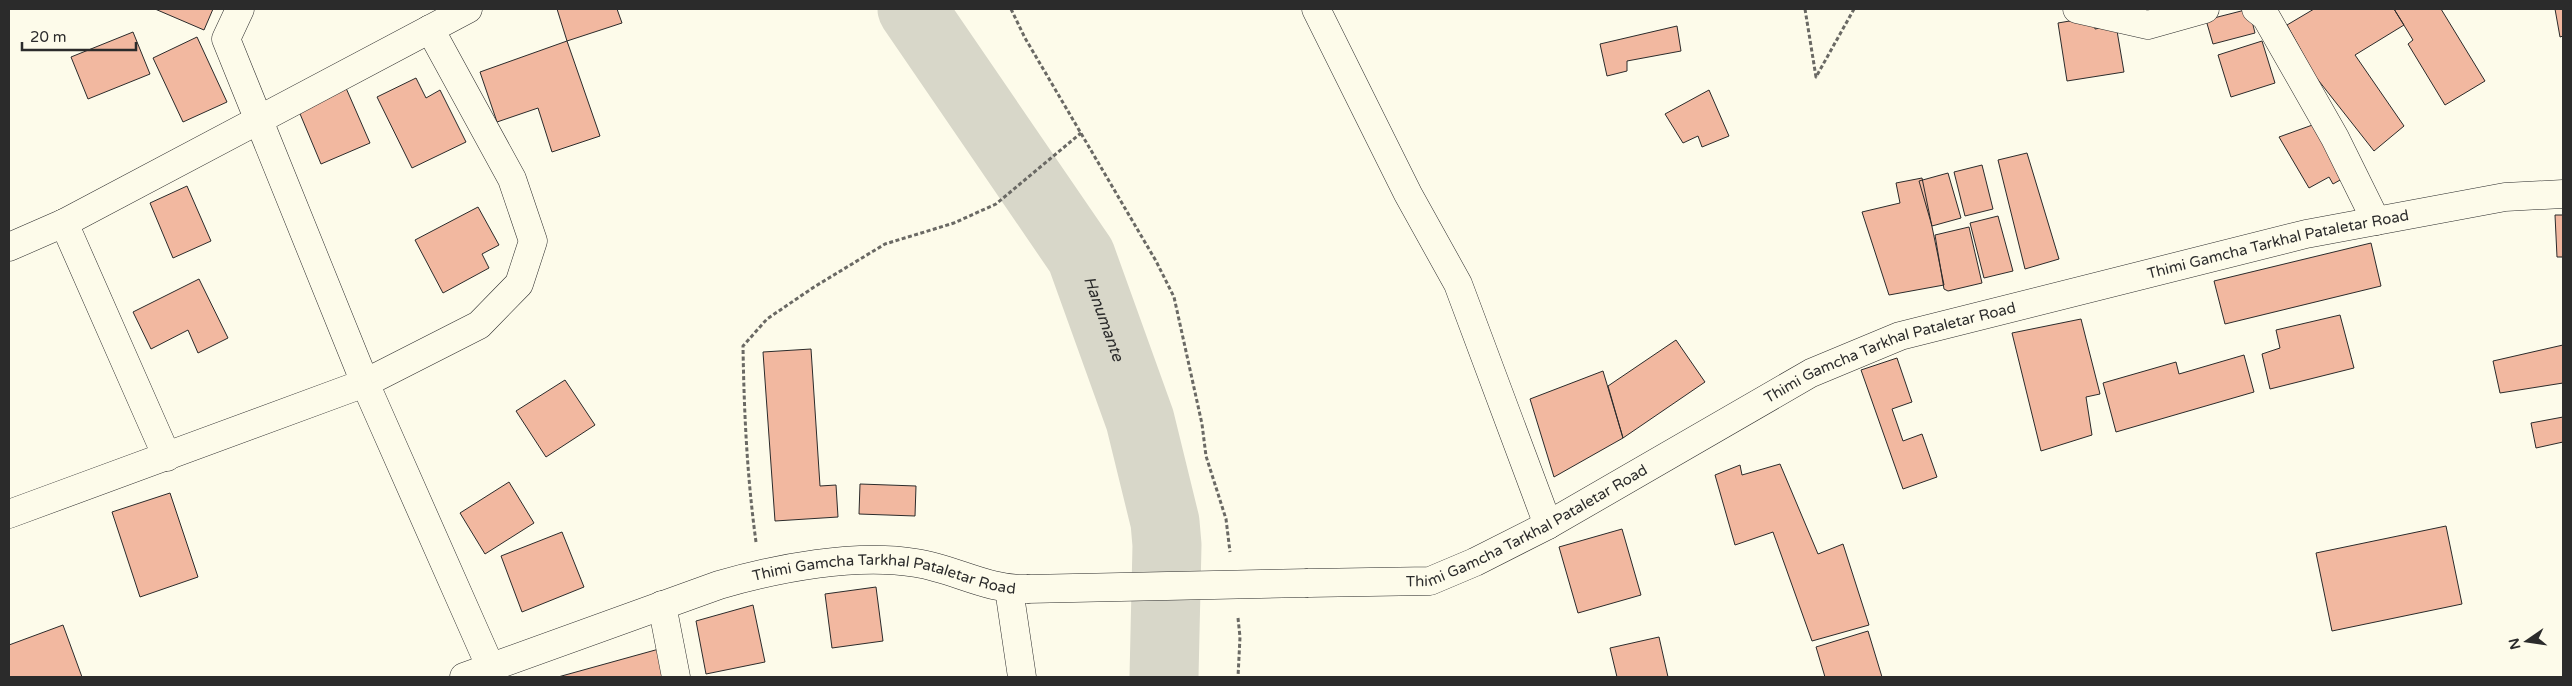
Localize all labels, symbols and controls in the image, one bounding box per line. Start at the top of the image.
scale bar [22,20,136,52]
text: 20 m [30,28,67,46]
street label: Thimi Gamcha Tarkhal Pataletar Road [2145,206,2410,283]
water label: Hanumante [1079,274,1128,365]
street label: Thimi Gamcha Tarkhal Pataletar Road [1761,298,2018,407]
street label: Thimi Gamcha Tarkhal Pataletar Road [1406,461,1651,590]
street label: Thimi Gamcha Tarkhal Pataletar Road [751,551,1017,598]
north arrow [2502,616,2552,666]
text: N [2505,636,2524,651]

